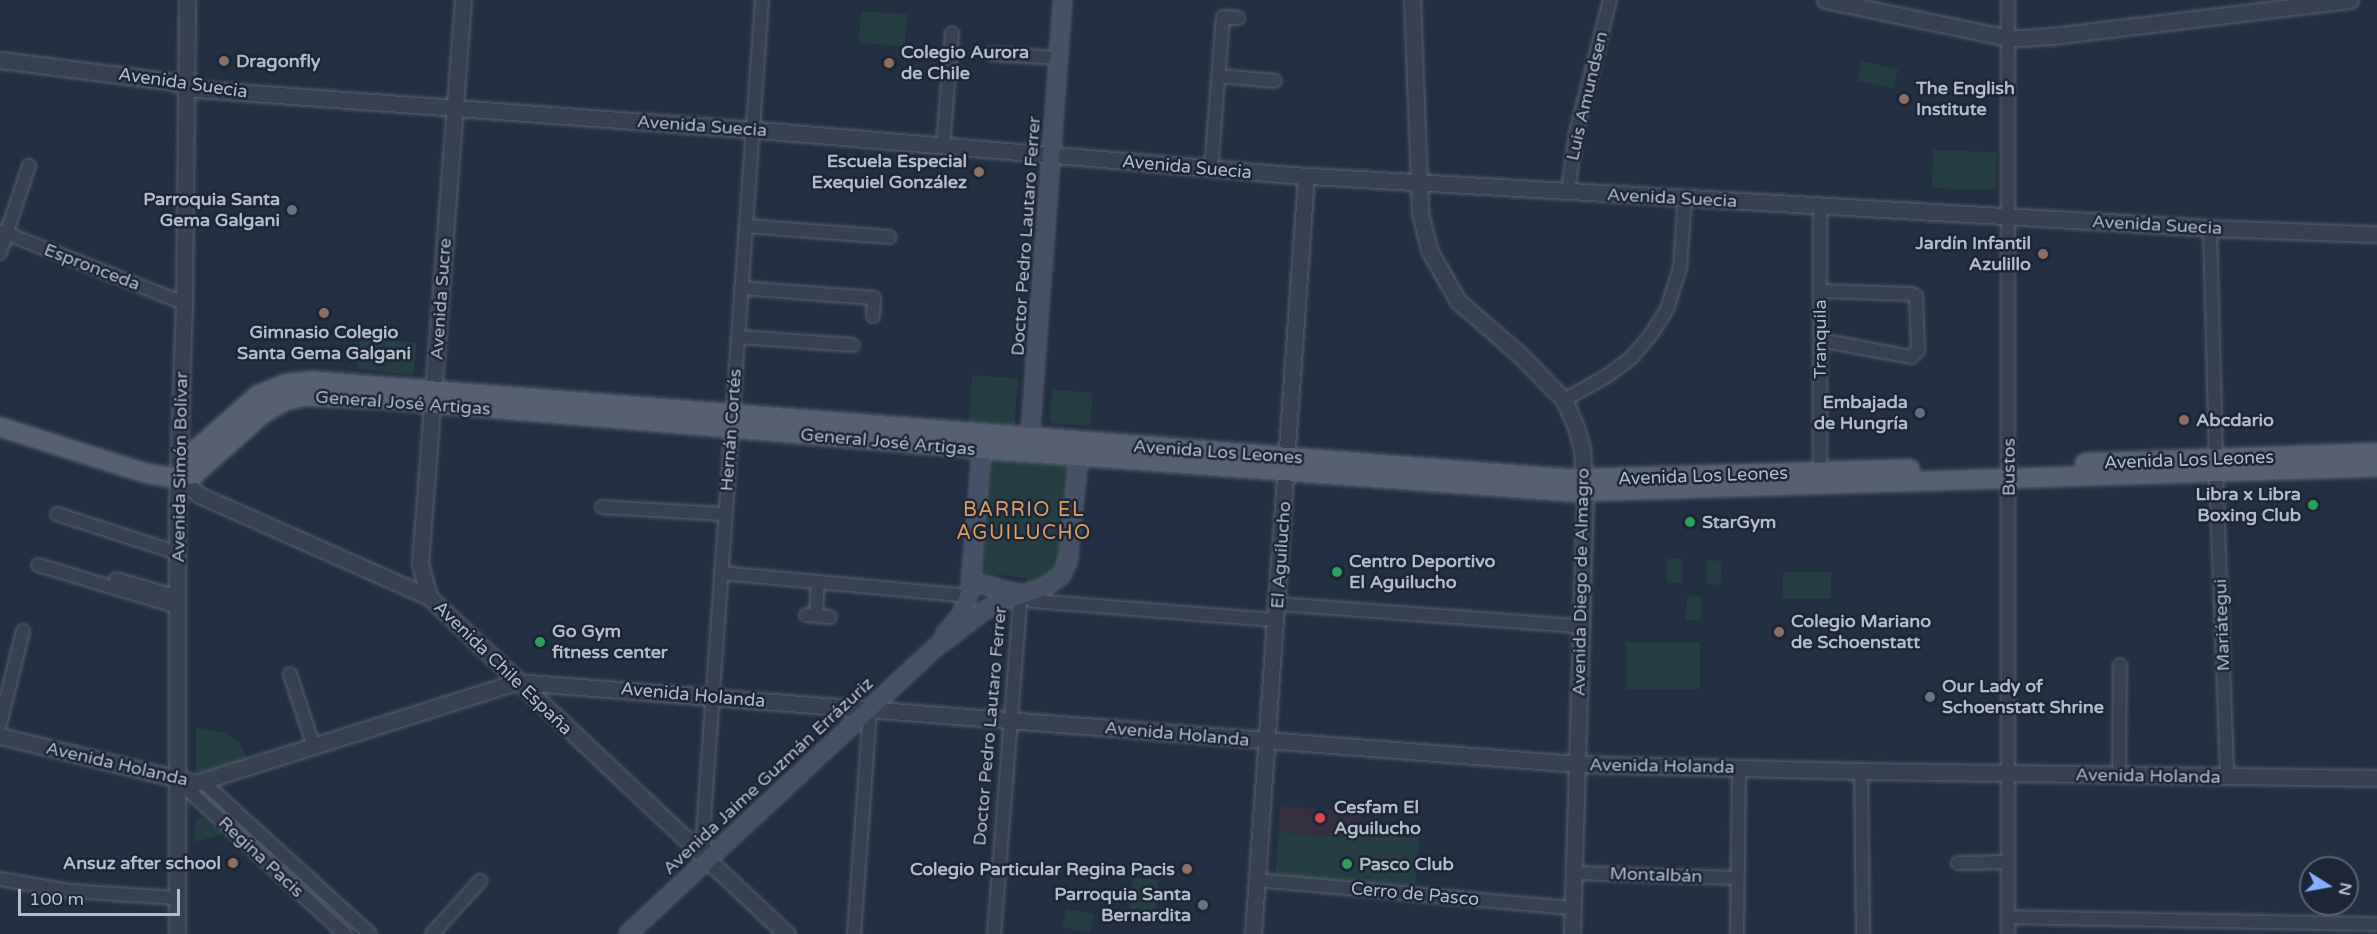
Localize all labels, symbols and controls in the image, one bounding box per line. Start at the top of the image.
street label: Luis Amundsen [1562,29,1612,163]
place label: Colegio Aurora de Chile [901,42,1029,84]
place label: Dragonfly [236,50,321,72]
marker: Dragonfly [217,54,231,68]
marker: Colegio Aurora de Chile [882,56,896,70]
street label: Avenida Suecia [117,63,249,103]
place label: The English Institute [1916,78,2015,121]
marker: The English Institute [1897,92,1911,106]
street label: Avenida Suecia [636,111,768,141]
street label: Doctor Pedro Lautaro Ferrer [1007,115,1045,357]
place label: Escuela Especial Exequiel González [811,151,967,194]
street label: Avenida Suecia [1121,151,1253,183]
marker: Escuela Especial Exequiel González [972,165,986,179]
street label: Avenida Suecia [1606,184,1738,212]
place label: Parroquia Santa Gema Galgani [143,189,280,232]
marker: Parroquia Santa Gema Galgani [285,203,299,217]
street label: Avenida Suecia [2091,211,2223,239]
place label: Jardín Infantil Azulillo [1915,233,2031,276]
street label: Avenida Sucre [426,237,456,361]
street label: Espronceda [41,239,143,295]
marker: Jardín Infantil Azulillo [2036,247,2050,261]
street label: Tranquila [1809,299,1831,379]
marker: Gimnasio Colegio Santa Gema Galgani [317,306,331,320]
place label: Gimnasio Colegio Santa Gema Galgani [237,322,411,364]
street label: Hernán Cortés [716,368,746,492]
street label: Avenida Simón Bolívar [168,371,192,563]
street label: General José Artigas [315,386,491,420]
place label: Embajada de Hungría [1814,392,1908,434]
marker: Embajada de Hungría [1913,406,1927,420]
place label: Abcdario [2196,409,2274,431]
marker: Abcdario [2177,413,2191,427]
street label: General José Artigas [800,424,976,460]
street label: Avenida Los Leones [1133,435,1303,469]
street label: Bustos [1998,438,2020,496]
street label: Avenida Los Leones [2104,446,2274,474]
street label: Avenida Los Leones [1618,462,1788,490]
street label: Avenida Diego de Almagro [1568,468,1594,696]
place label: Libra x Libra Boxing Club [2195,484,2301,526]
district label: BARRIO EL AGUILUCHO [956,498,1092,545]
marker: Libra x Libra Boxing Club [2306,498,2320,512]
street label: El Aguilucho [1266,501,1296,609]
place label: StarGym [1702,511,1776,533]
marker: StarGym [1683,515,1697,529]
place label: Centro Deportivo El Aguilucho [1349,551,1496,594]
marker: Centro Deportivo El Aguilucho [1330,565,1344,579]
street label: Mariátegui [2210,578,2234,672]
street label: Avenida Chile España [429,596,577,740]
street label: Doctor Pedro Lautaro Ferrer [969,605,1011,847]
place label: Colegio Mariano de Schoenstatt [1791,611,1931,654]
place label: Go Gym fitness center [552,621,668,664]
marker: Colegio Mariano de Schoenstatt [1772,625,1786,639]
marker: Go Gym fitness center [533,635,547,649]
street label: Avenida Jaime Guzmán Errázuriz [658,673,878,879]
place label: Our Lady of Schoenstatt Shrine [1942,676,2104,718]
street label: Avenida Holanda [620,678,766,712]
marker: Our Lady of Schoenstatt Shrine [1923,690,1937,704]
street label: Avenida Holanda [1104,717,1250,751]
street label: Avenida Holanda [44,737,190,791]
street label: Avenida Holanda [1589,754,1735,778]
street label: Avenida Holanda [2075,764,2221,788]
place label: Cesfam El Aguilucho [1334,797,1421,840]
marker: Cesfam El Aguilucho [1311,809,1329,827]
street label: Regina Pacis [214,812,308,902]
place label: Ansuz after school [63,852,221,874]
place label: Pasco Club [1359,853,1454,875]
marker: Ansuz after school [226,856,240,870]
north arrow [2299,856,2359,916]
marker: Pasco Club [1340,857,1354,871]
place label: Colegio Particular Regina Pacis [910,858,1175,880]
marker: Colegio Particular Regina Pacis [1180,862,1194,876]
street label: Montalbán [1609,863,1703,887]
scale bar [21,877,183,915]
street label: Cerro de Pasco [1350,878,1480,910]
text: N [2334,881,2356,897]
place label: Parroquia Santa Bernardita [1054,884,1191,926]
text: 100 m [29,888,84,910]
marker: Parroquia Santa Bernardita [1196,898,1210,912]

